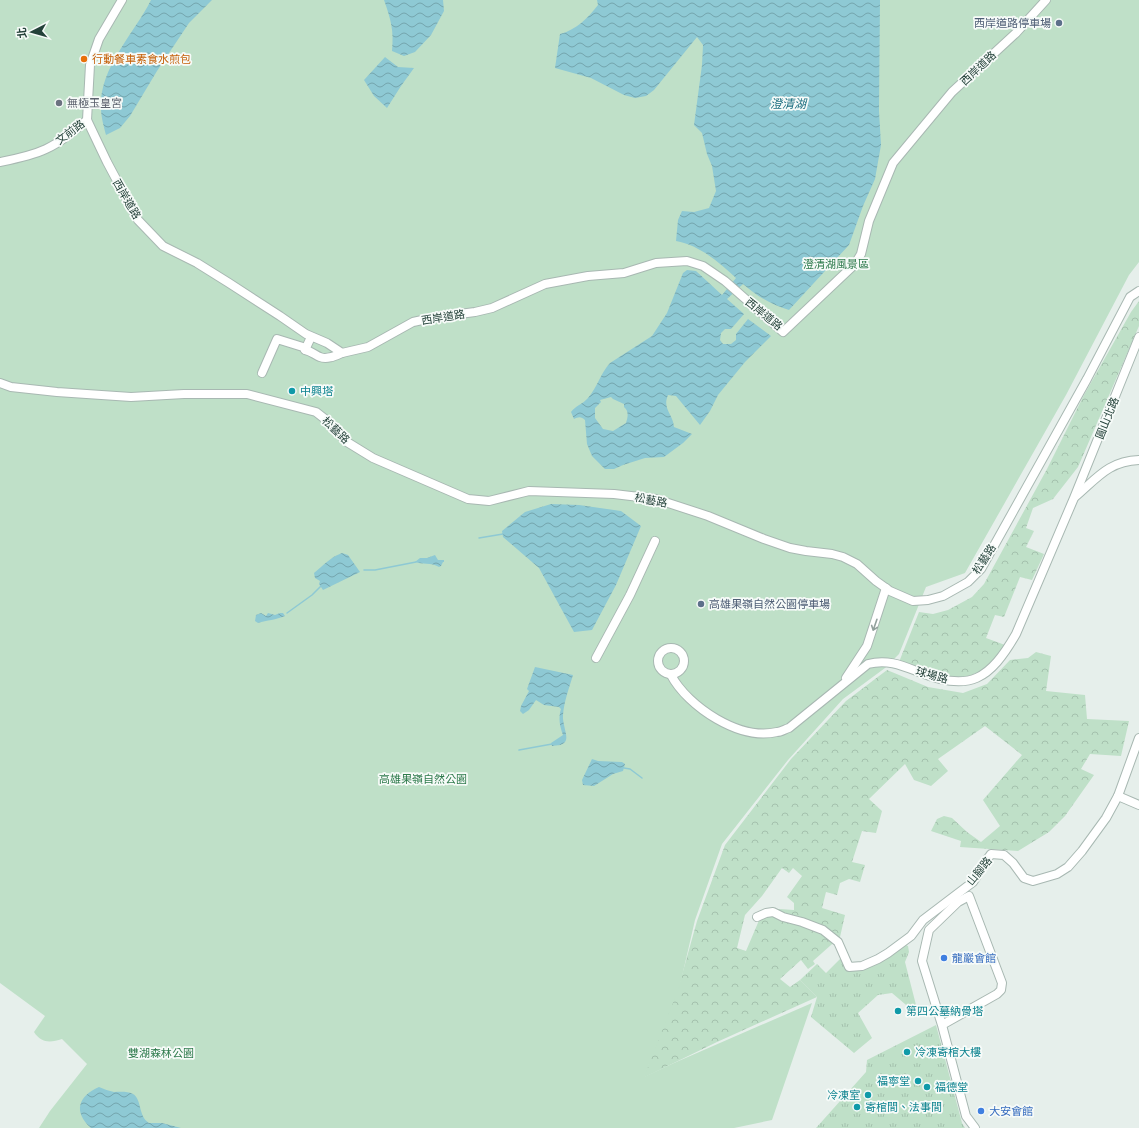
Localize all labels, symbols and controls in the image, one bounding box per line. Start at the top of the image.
north arrow [12,12,52,52]
place label: 西岸道路停車場 [974,17,1051,29]
marker: 西岸道路停車場 [1054,18,1064,28]
text: 北 [16,27,29,39]
street label: 西岸道路 [958,49,998,87]
place label: 行動餐車素食水煎包 [92,53,191,65]
marker: 行動餐車素食水煎包 [79,54,89,64]
place label: 無極玉皇宮 [67,97,122,109]
water label: 澄清湖 [770,97,808,111]
marker: 無極玉皇宮 [54,98,64,108]
street label: 文前路 [53,117,87,147]
street label: 西岸道路 [111,177,143,221]
park label: 澄清湖風景區 [803,258,869,270]
street label: 西岸道路 [743,295,785,333]
street label: 西岸道路 [420,308,466,326]
place label: 中興塔 [300,385,333,397]
marker: 中興塔 [287,386,297,396]
street label: 圓山北路 [1093,395,1121,441]
street label: 松藝路 [320,414,352,446]
street label: 松藝路 [634,491,668,509]
street label: 松藝路 [970,542,998,576]
place label: 高雄果嶺自然公園停車場 [709,598,830,610]
marker: 高雄果嶺自然公園停車場 [696,599,706,609]
one-way arrow [870,619,878,631]
street label: 球場路 [914,665,950,685]
park label: 高雄果嶺自然公園 [379,773,467,785]
street label: 山腳路 [964,854,994,888]
place label: 龍巖會館 [952,952,996,964]
marker: 龍巖會館 [939,953,949,963]
place label: 第四公墓納骨塔 [906,1005,983,1017]
marker: 第四公墓納骨塔 [893,1006,903,1016]
place label: 冷凍寄棺大樓 [915,1046,981,1058]
park label: 雙湖森林公園 [128,1047,194,1059]
marker: 冷凍寄棺大樓 [902,1047,912,1057]
place label: 福寧堂 [877,1075,910,1087]
marker: 福寧堂 [913,1076,923,1086]
place label: 福德堂 [935,1081,968,1093]
marker: 福德堂 [922,1082,932,1092]
place label: 冷凍室 [827,1089,860,1101]
marker: 冷凍室 [863,1090,873,1100]
place label: 寄棺間、法事間 [865,1101,942,1113]
marker: 寄棺間、法事間 [852,1102,862,1112]
place label: 大安會館 [989,1105,1033,1117]
marker: 大安會館 [976,1106,986,1116]

